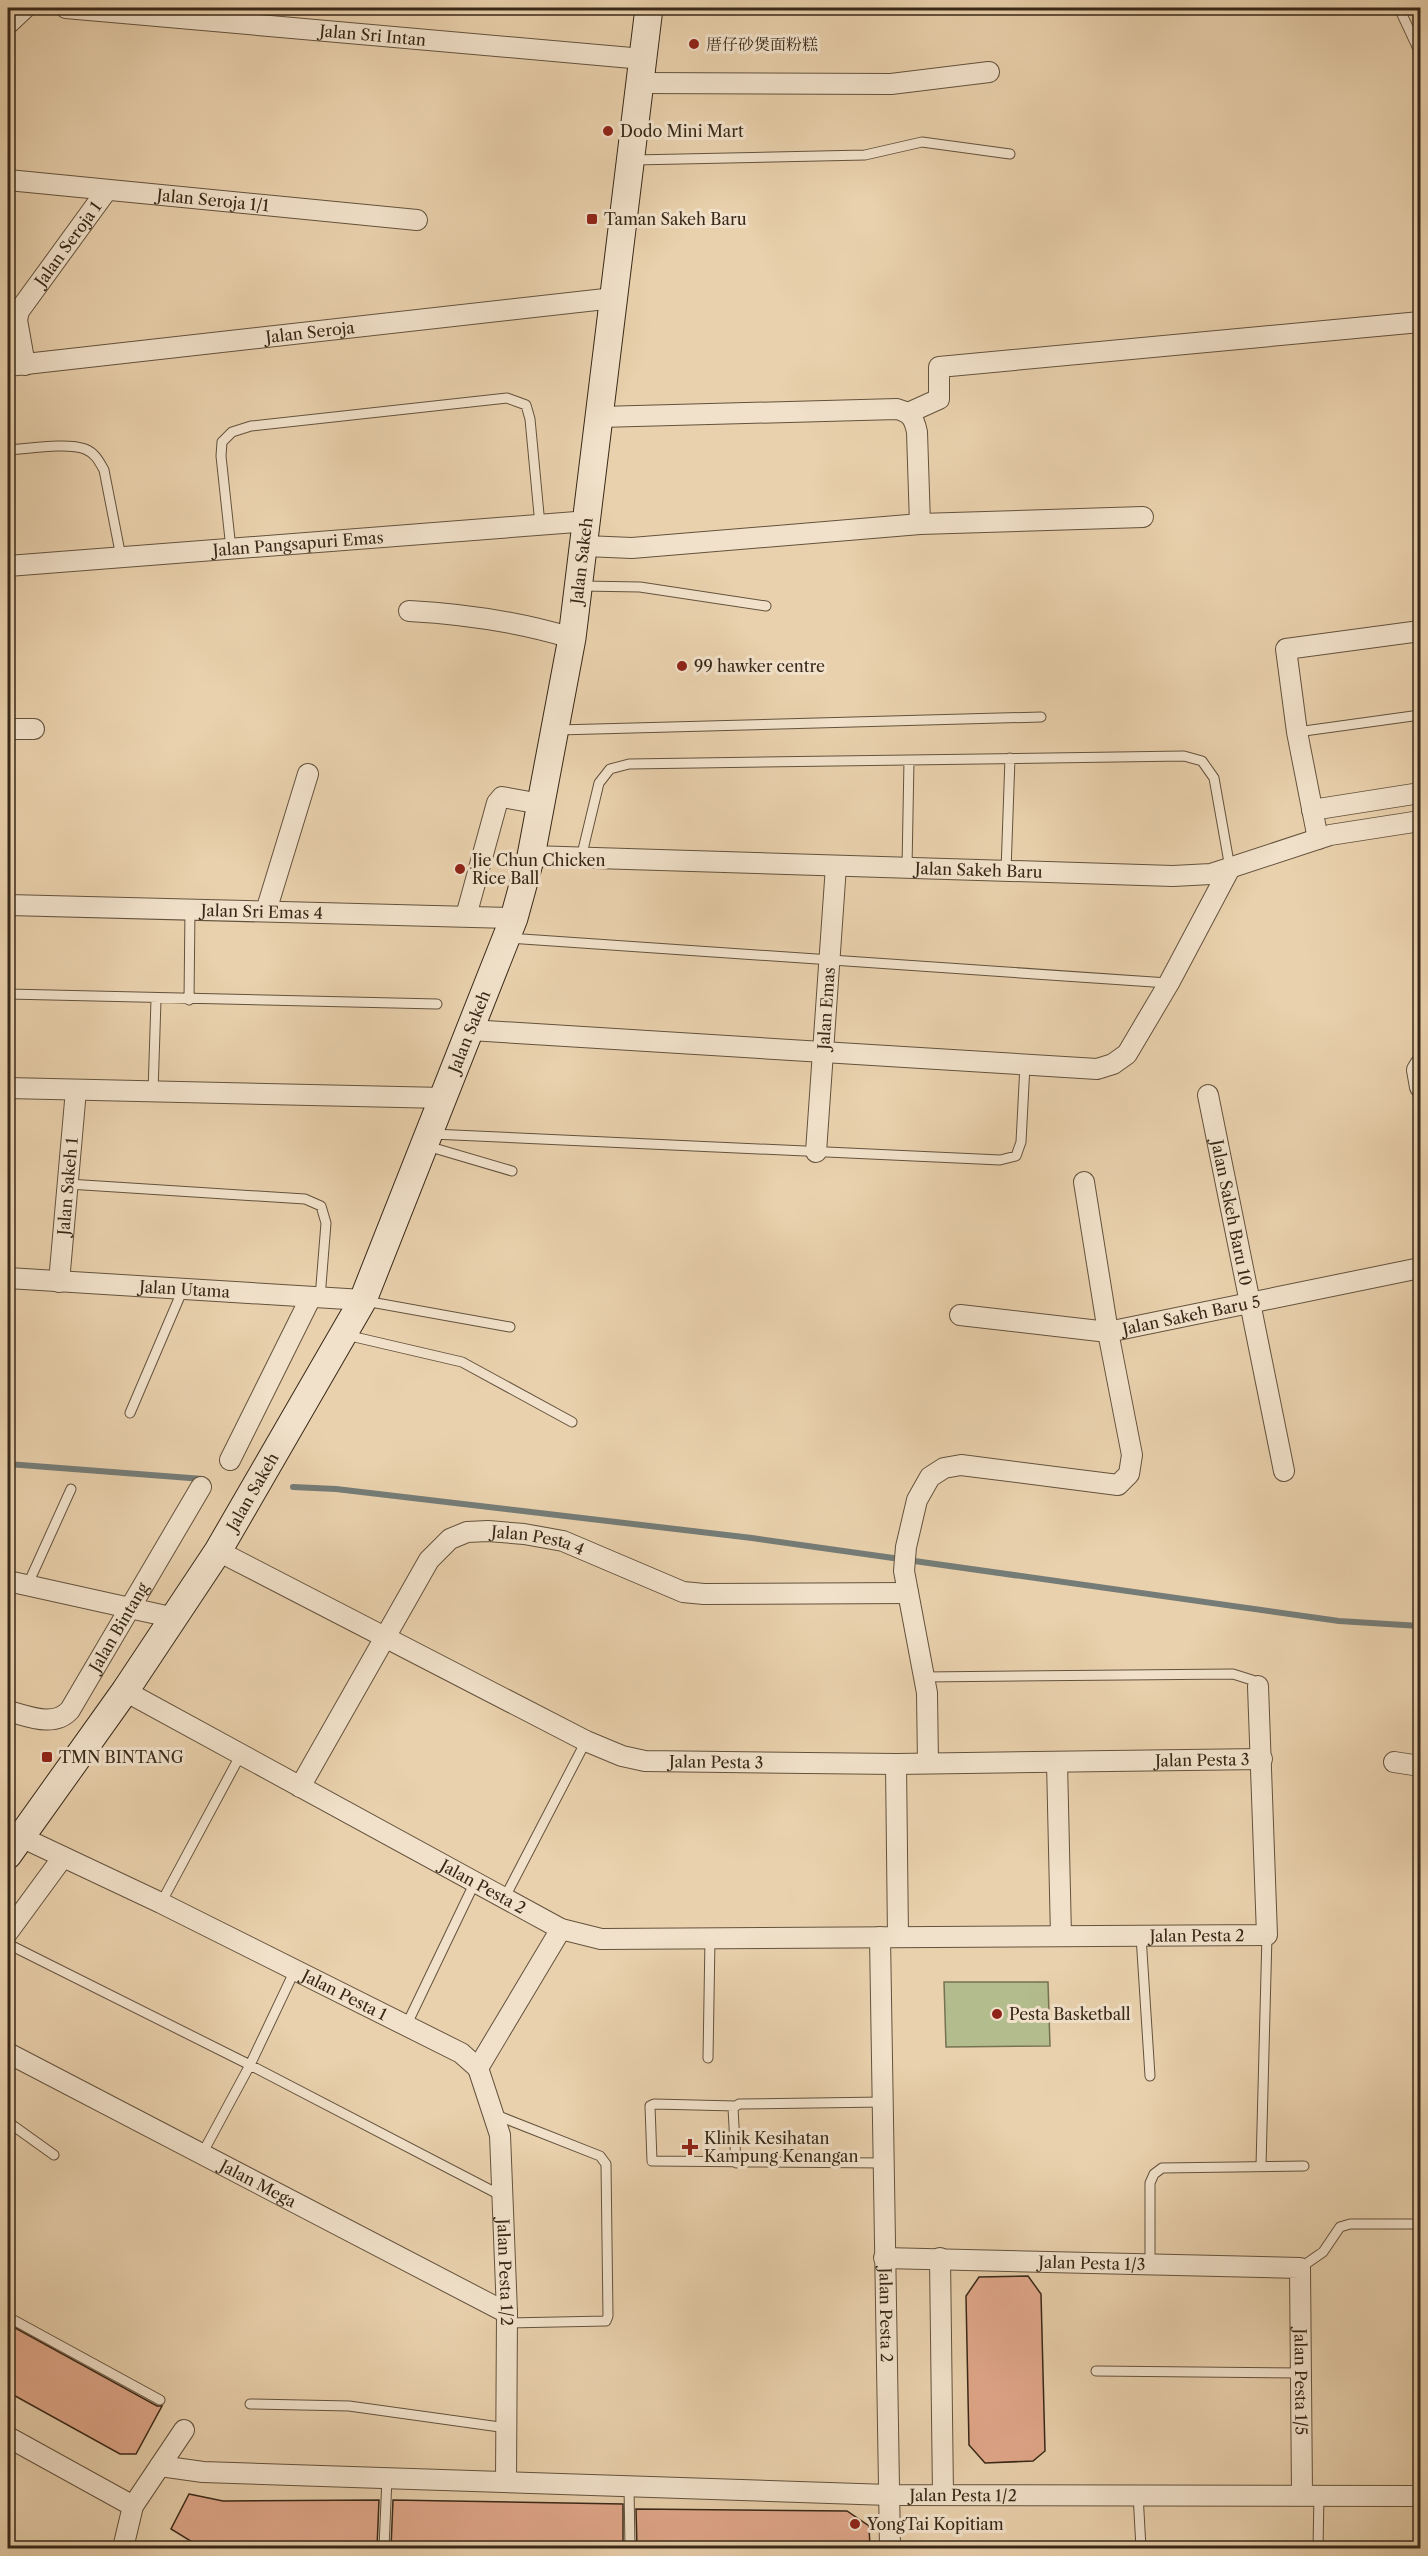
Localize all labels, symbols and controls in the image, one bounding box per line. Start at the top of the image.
street label: Jalan Sri Intan [316,20,427,50]
place label: 厝仔砂煲面粉糕 [706,34,818,54]
marker: 厝仔砂煲面粉糕 [687,37,701,51]
place label: Dodo Mini Mart [620,121,744,141]
marker: Dodo Mini Mart [601,124,615,138]
street label: Jalan Seroja 1/1 [153,184,270,216]
street label: Jalan Seroja 1 [29,197,106,293]
place label: Taman Sakeh Baru [604,209,747,229]
marker: Taman Sakeh Baru [585,212,599,226]
street label: Jalan Seroja [262,317,356,347]
street label: Jalan Sakeh [566,516,597,608]
street label: Jalan Pangsapuri Emas [209,527,384,560]
place label: 99 hawker centre [694,656,825,676]
marker: 99 hawker centre [675,659,689,673]
place label: Jie Chun Chicken Rice Ball [469,850,606,888]
street label: Jalan Sakeh Baru [912,858,1043,882]
marker: Jie Chun Chicken Rice Ball [453,862,467,876]
street label: Jalan Sri Emas 4 [198,900,323,923]
street label: Jalan Emas [813,966,839,1053]
street label: Jalan Sakeh [443,987,494,1079]
street label: Jalan Sakeh Baru 10 [1207,1135,1256,1287]
street label: Jalan Sakeh 1 [53,1136,82,1239]
street label: Jalan Utama [136,1276,231,1302]
street label: Jalan Sakeh Baru 5 [1118,1291,1262,1339]
street label: Jalan Sakeh [220,1449,283,1537]
street label: Jalan Pesta 4 [488,1521,588,1559]
street label: Jalan Bintang [83,1578,153,1678]
place label: TMN BINTANG [59,1747,184,1767]
street label: Jalan Pesta 3 [1152,1749,1250,1771]
marker: TMN BINTANG [40,1750,54,1764]
street label: Jalan Pesta 3 [666,1751,764,1772]
street label: Jalan Pesta 2 [434,1854,530,1918]
street label: Jalan Pesta 2 [1147,1925,1244,1946]
street label: Jalan Pesta 1 [296,1964,391,2024]
place label: Pesta Basketball [1009,2004,1131,2024]
marker: Pesta Basketball [990,2007,1004,2021]
place label: Klinik Kesihatan Kampung Kenangan [704,2128,859,2166]
marker: Klinik Kesihatan Kampung Kenangan [681,2138,699,2156]
street label: Jalan Mega [214,2154,300,2212]
street label: Jalan Pesta 1/2 [493,2215,517,2326]
street label: Jalan Pesta 1/3 [1035,2252,1146,2274]
street label: Jalan Pesta 2 [875,2264,897,2363]
street label: Jalan Pesta 1/5 [1291,2325,1311,2435]
street label: Jalan Pesta 1/2 [907,2485,1017,2505]
place label: YongTai Kopitiam [866,2514,1004,2534]
marker: YongTai Kopitiam [848,2517,862,2531]

